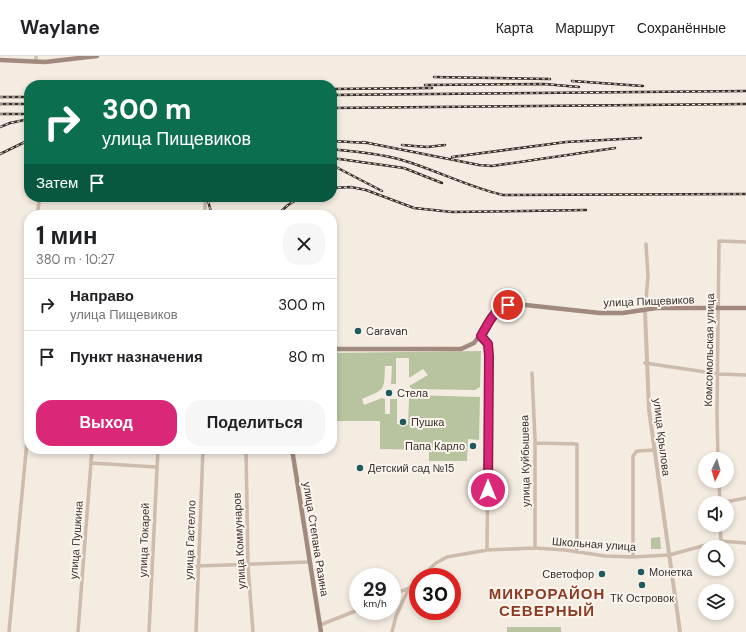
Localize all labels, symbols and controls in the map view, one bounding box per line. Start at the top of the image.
text: Waylane [20,15,100,40]
text: Карта [496,19,533,37]
text: Маршрут [555,19,615,37]
text: Сохранённые [637,19,726,37]
text: 300 m [102,91,191,128]
icon: right [36,96,88,148]
text: улица Пищевиков [102,127,251,151]
icon: arrive [86,172,108,194]
text: Затем [36,173,78,193]
text: 1 мин [36,220,97,251]
button: close [283,223,325,265]
text: 380 m · 10:27 [36,251,115,268]
text: Направо [70,286,134,306]
pin [491,288,525,322]
street label: улица Пищевиков [603,292,695,310]
street label: Комсомольская улица [701,292,717,407]
icon: right [36,294,58,316]
icon: arrive [497,294,519,316]
text: 300 m [278,295,325,315]
text: улица Пищевиков [70,306,178,323]
place label: Caravan [366,324,408,338]
marker: Caravan [353,326,363,336]
icon: arrive [36,346,58,368]
text: Пункт назначения [70,347,203,367]
text: 80 m [288,347,325,367]
place label: Стела [397,386,429,400]
marker: Стела [384,388,394,398]
street label: улица Крылова [650,397,674,477]
button: Выход [36,400,177,446]
button: Поделиться [185,400,325,446]
street label: улица Куйбышева [517,414,533,507]
place label: Пушка [411,415,445,429]
marker: Пушка [398,417,408,427]
place label: Папа Карло [405,439,465,453]
marker: Папа Карло [468,441,478,451]
north arrow [698,452,734,488]
map controls [698,452,734,620]
place label: Детский сад №15 [368,461,455,475]
marker: Детский сад №15 [355,463,365,473]
position arrow [467,469,509,511]
street label: улица Степана Разина [300,481,332,598]
street label: улица Коммунаров [229,492,249,590]
button: sound [698,496,734,532]
street label: улица Пушкина [66,499,86,580]
street label: улица Гастелло [182,500,198,580]
street label: улица Токарей [136,502,152,578]
street label: Школьная улица [551,534,637,554]
button: search [698,540,734,576]
place label: Монетка [649,565,693,579]
place label: Светофор [542,567,594,581]
marker: Монетка [636,567,646,577]
speed limit sign: 30 [409,568,461,620]
marker: Светофор [597,569,607,579]
text: 29 [363,576,387,602]
marker: ТК Островок [637,580,647,590]
district label: МИКРОРАЙОН СЕВЕРНЫЙ [489,584,605,621]
button: layers [698,584,734,620]
place label: ТК Островок [610,591,674,605]
text: km/h [363,597,387,610]

